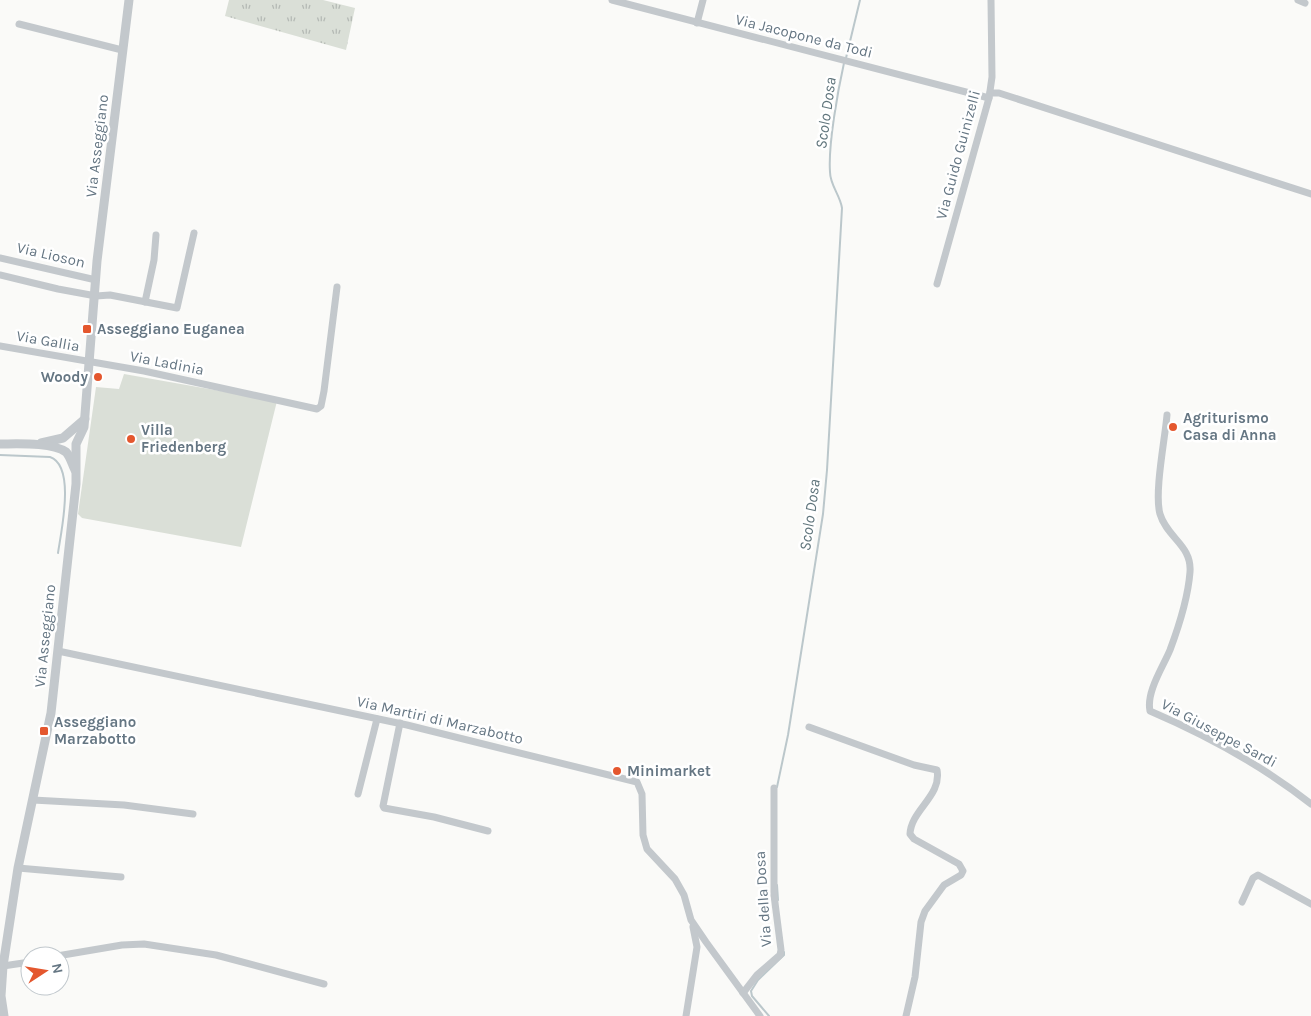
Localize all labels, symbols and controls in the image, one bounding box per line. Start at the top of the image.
street label: Via Jacopone da Todi [733,10,875,62]
water label: Scolo Dosa [811,76,840,150]
street label: Via Guido Guinizelli [932,88,984,222]
street label: Via Asseggiano [82,93,112,199]
street label: Via Lioson [15,238,87,272]
place label: Asseggiano Euganea [97,320,245,338]
marker: Asseggiano Euganea [81,323,93,335]
street label: Via Gallia [15,327,81,355]
street label: Via Ladinia [128,347,206,379]
place label: Woody [41,368,88,386]
marker: Woody [92,371,104,383]
place label: Agriturismo Casa di Anna [1183,409,1277,444]
place label: Villa Friedenberg [141,421,226,456]
marker: Agriturismo Casa di Anna [1167,421,1179,433]
marker: Villa Friedenberg [125,433,137,445]
water label: Scolo Dosa [795,478,824,552]
street label: Via Asseggiano [31,583,59,689]
street label: Via Martiri di Marzabotto [355,692,525,748]
street label: Via Giuseppe Sardi [1158,695,1280,771]
place label: Asseggiano Marzabotto [54,713,136,748]
marker: Asseggiano Marzabotto [38,725,50,737]
place label: Minimarket [627,762,711,780]
marker: Minimarket [611,765,623,777]
street label: Via della Dosa [751,851,775,947]
north arrow [20,946,70,996]
text: N [48,962,67,975]

